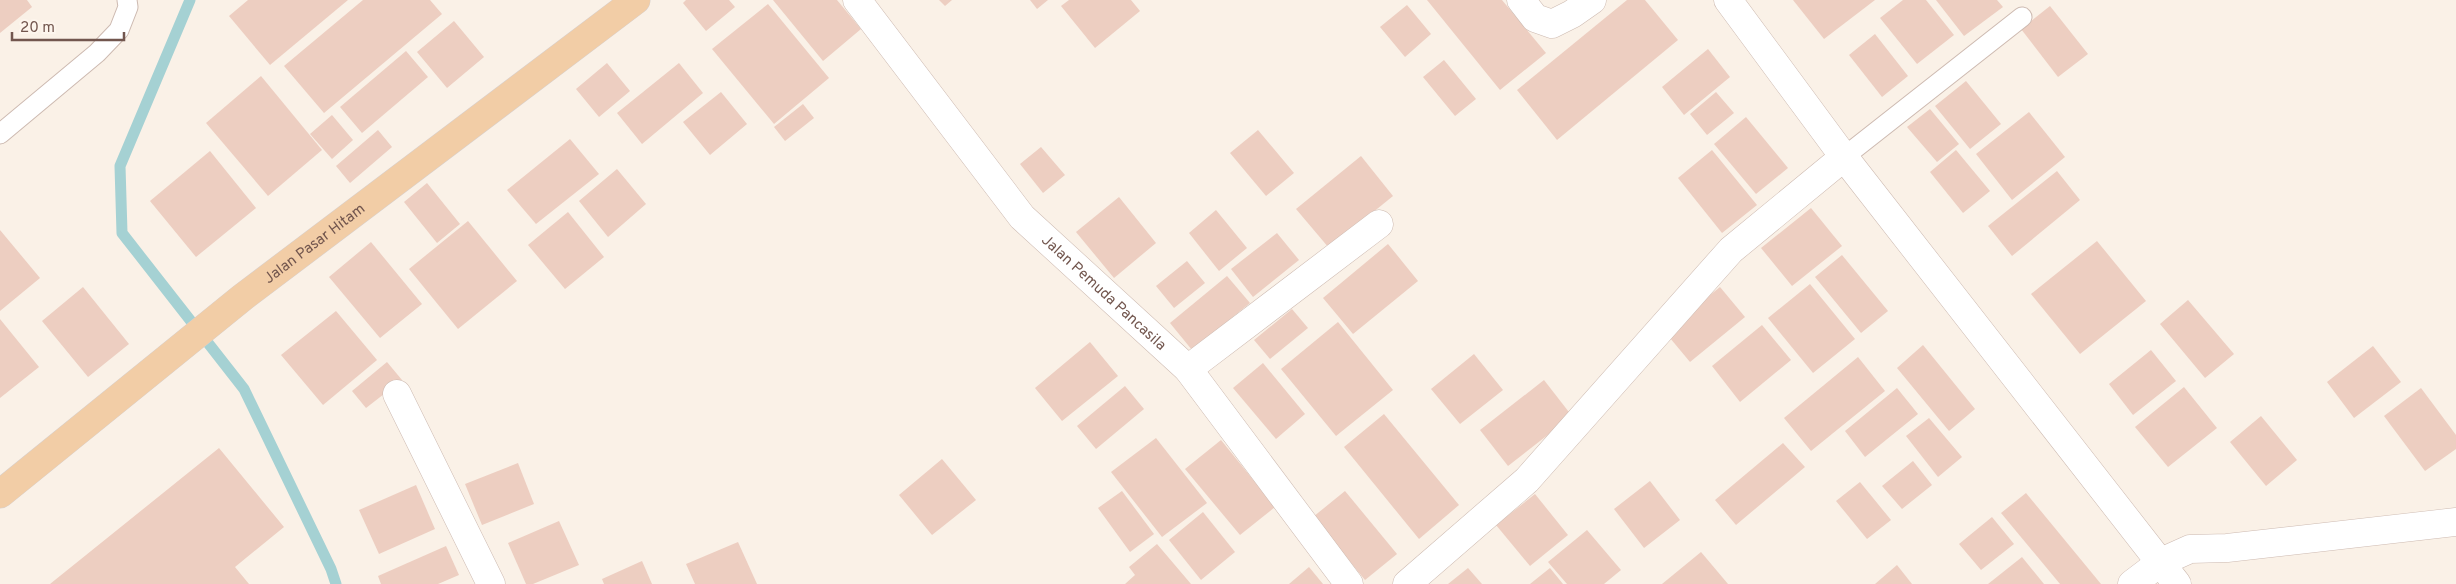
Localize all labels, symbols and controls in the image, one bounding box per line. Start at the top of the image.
scale bar [12,10,125,42]
text: 20 m [20,19,55,38]
street label: Jalan Pasar Hitam [261,200,370,289]
street label: Jalan Pemuda Pancasila [1037,231,1170,355]

